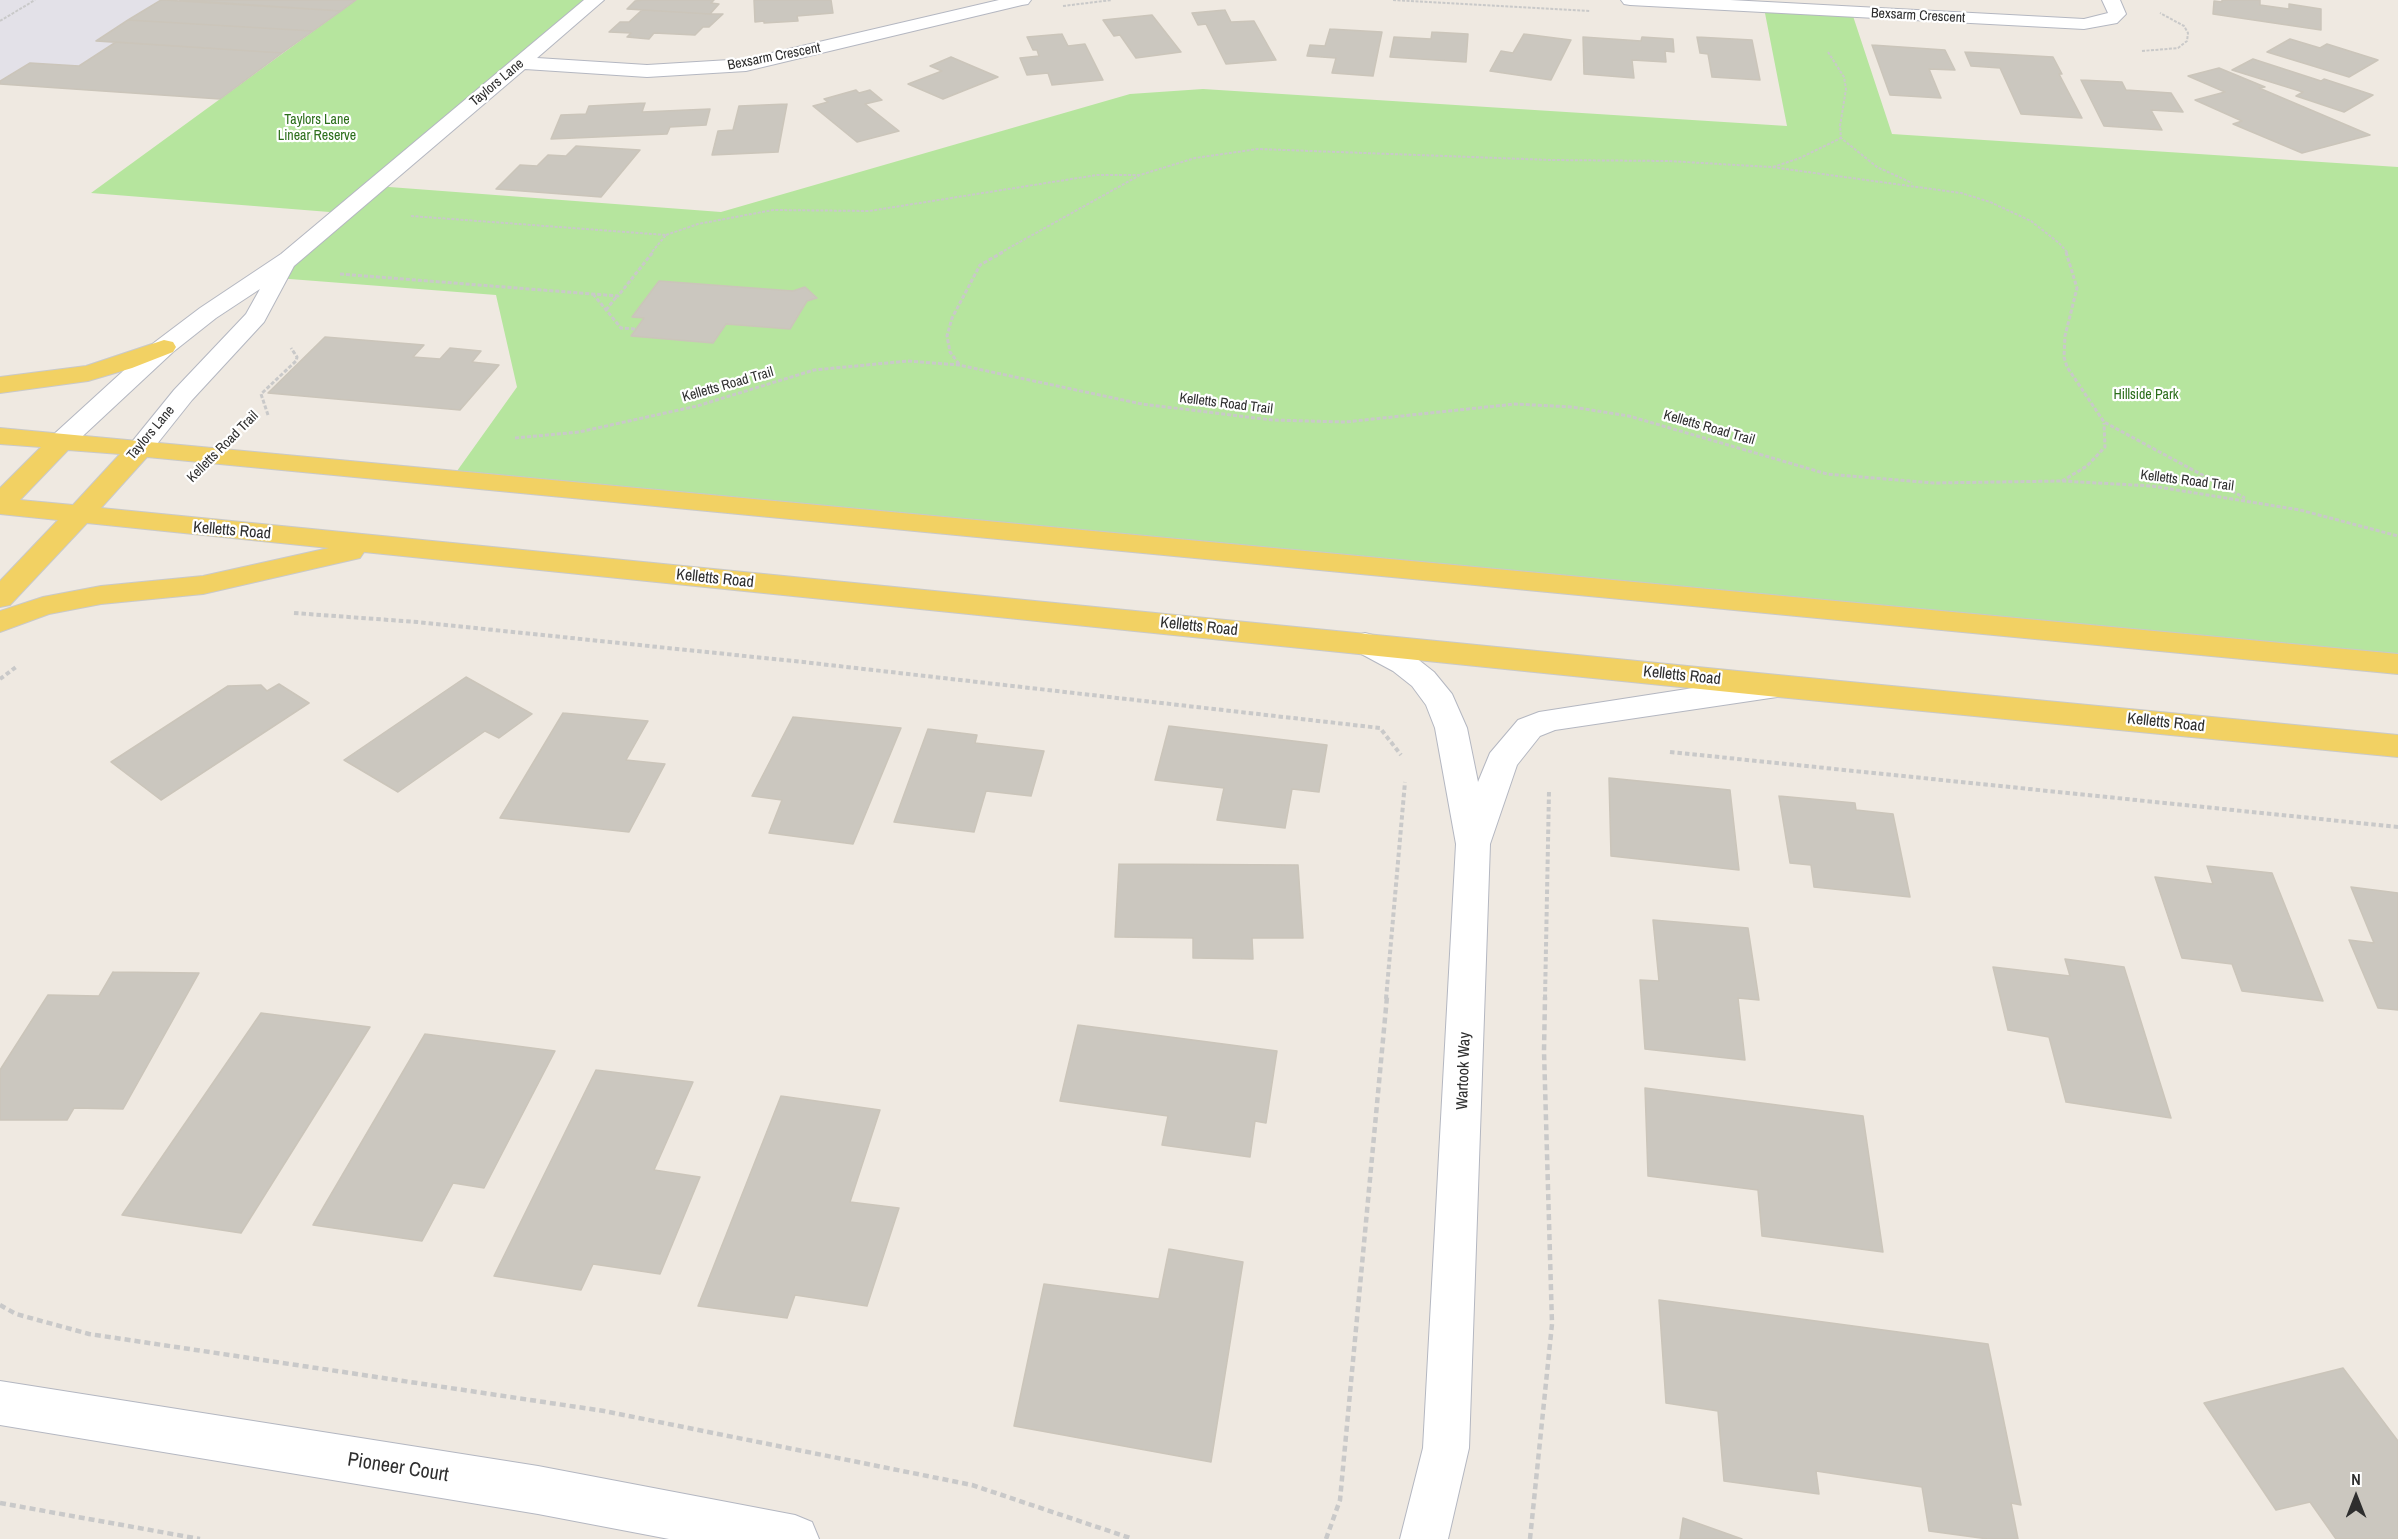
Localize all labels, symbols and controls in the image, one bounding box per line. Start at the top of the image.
street label: Bexsarm Crescent [1870,5,1966,27]
street label: Bexsarm Crescent [726,40,822,74]
street label: Taylors Lane [467,56,527,110]
park label: Taylors Lane Linear Reserve [278,112,356,144]
street label: Kelletts Road Trail [681,364,775,406]
park label: Hillside Park [2113,387,2179,403]
street label: Kelletts Road Trail [1178,390,1274,418]
street label: Taylors Lane [124,403,178,463]
street label: Kelletts Road Trail [1662,407,1756,449]
street label: Kelletts Road Trail [184,408,262,486]
street label: Kelletts Road Trail [2139,467,2235,495]
street label: Kelletts Road [192,518,272,544]
street label: Kelletts Road [675,565,755,593]
street label: Kelletts Road [1159,613,1239,641]
street label: Kelletts Road [1642,662,1722,690]
street label: Kelletts Road [2126,709,2206,737]
street label: Wartook Way [1453,1032,1475,1110]
street label: Pioneer Court [346,1448,450,1488]
north arrow [2326,1467,2386,1527]
text: N [2351,1468,2361,1490]

